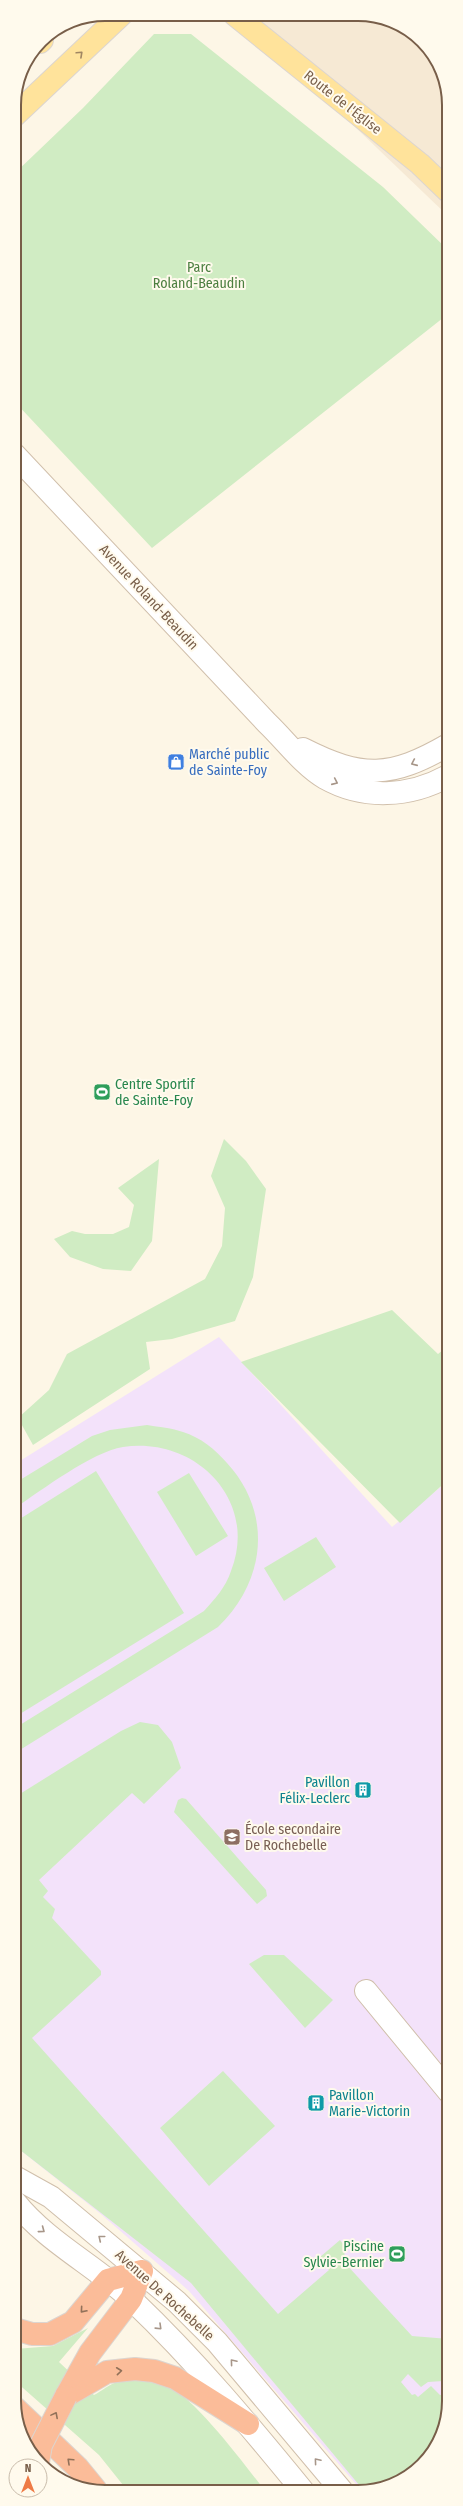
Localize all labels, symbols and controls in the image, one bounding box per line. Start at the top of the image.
one-way arrow [75,51,83,59]
street label: Route de l'Église [301,66,386,138]
park label: Parc Roland-Beaudin [153,259,245,292]
street label: Avenue Roland-Beaudin [95,541,202,653]
place label: Marché public de Sainte-Foy [189,746,269,779]
shop icon: Marché public de Sainte-Foy [166,752,186,772]
one-way arrow [410,758,418,766]
one-way arrow [331,777,338,785]
place label: Centre Sportif de Sainte-Foy [115,1076,196,1109]
sports icon: Centre Sportif de Sainte-Foy [92,1082,112,1102]
place label: Pavillon Félix-Leclerc [280,1774,350,1807]
building icon: Pavillon Félix-Leclerc [353,1780,373,1800]
place label: École secondaire De Rochebelle [245,1820,341,1854]
school or university icon: École secondaire De Rochebelle [222,1827,242,1847]
place label: Pavillon Marie-Victorin [329,2087,410,2120]
building icon: Pavillon Marie-Victorin [306,2093,326,2113]
one-way arrow [37,2225,44,2232]
one-way arrow [98,2235,105,2242]
place label: Piscine Sylvie-Bernier [303,2238,384,2271]
sports icon: Piscine Sylvie-Bernier [387,2244,407,2264]
street label: Avenue De Rochebelle [112,2246,218,2344]
one-way arrow [80,2306,87,2313]
one-way arrow [154,2322,162,2330]
one-way arrow [231,2359,238,2366]
one-way arrow [116,2366,122,2375]
one-way arrow [51,2412,58,2419]
north arrow [8,2458,48,2498]
one-way arrow [68,2459,75,2466]
one-way arrow [314,2459,321,2466]
text: N [25,2462,31,2475]

